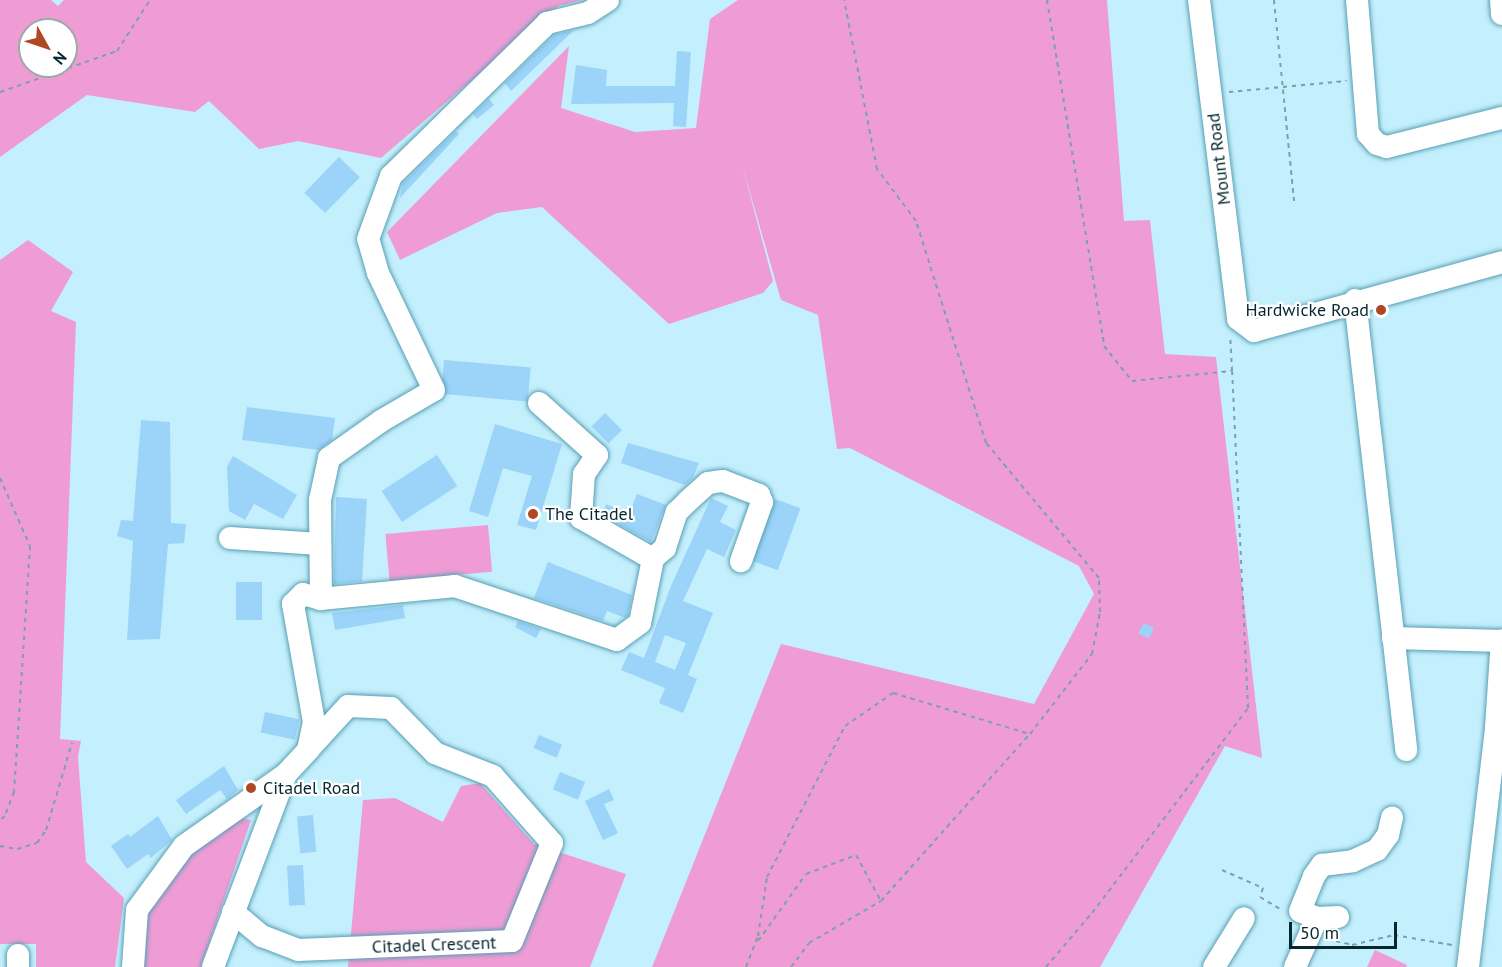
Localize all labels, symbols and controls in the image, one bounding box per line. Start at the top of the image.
north arrow [18,18,78,78]
text: N [49,48,71,69]
street label: Mount Road [1203,112,1235,206]
place label: Hardwicke Road [1246,299,1369,321]
marker: Hardwicke Road [1374,303,1388,317]
place label: The Citadel [545,503,633,525]
marker: The Citadel [526,507,540,521]
place label: Citadel Road [263,777,360,799]
marker: Citadel Road [244,781,258,795]
scale bar [1292,910,1400,948]
text: 50 m [1300,921,1339,944]
street label: Citadel Crescent [371,932,497,958]

